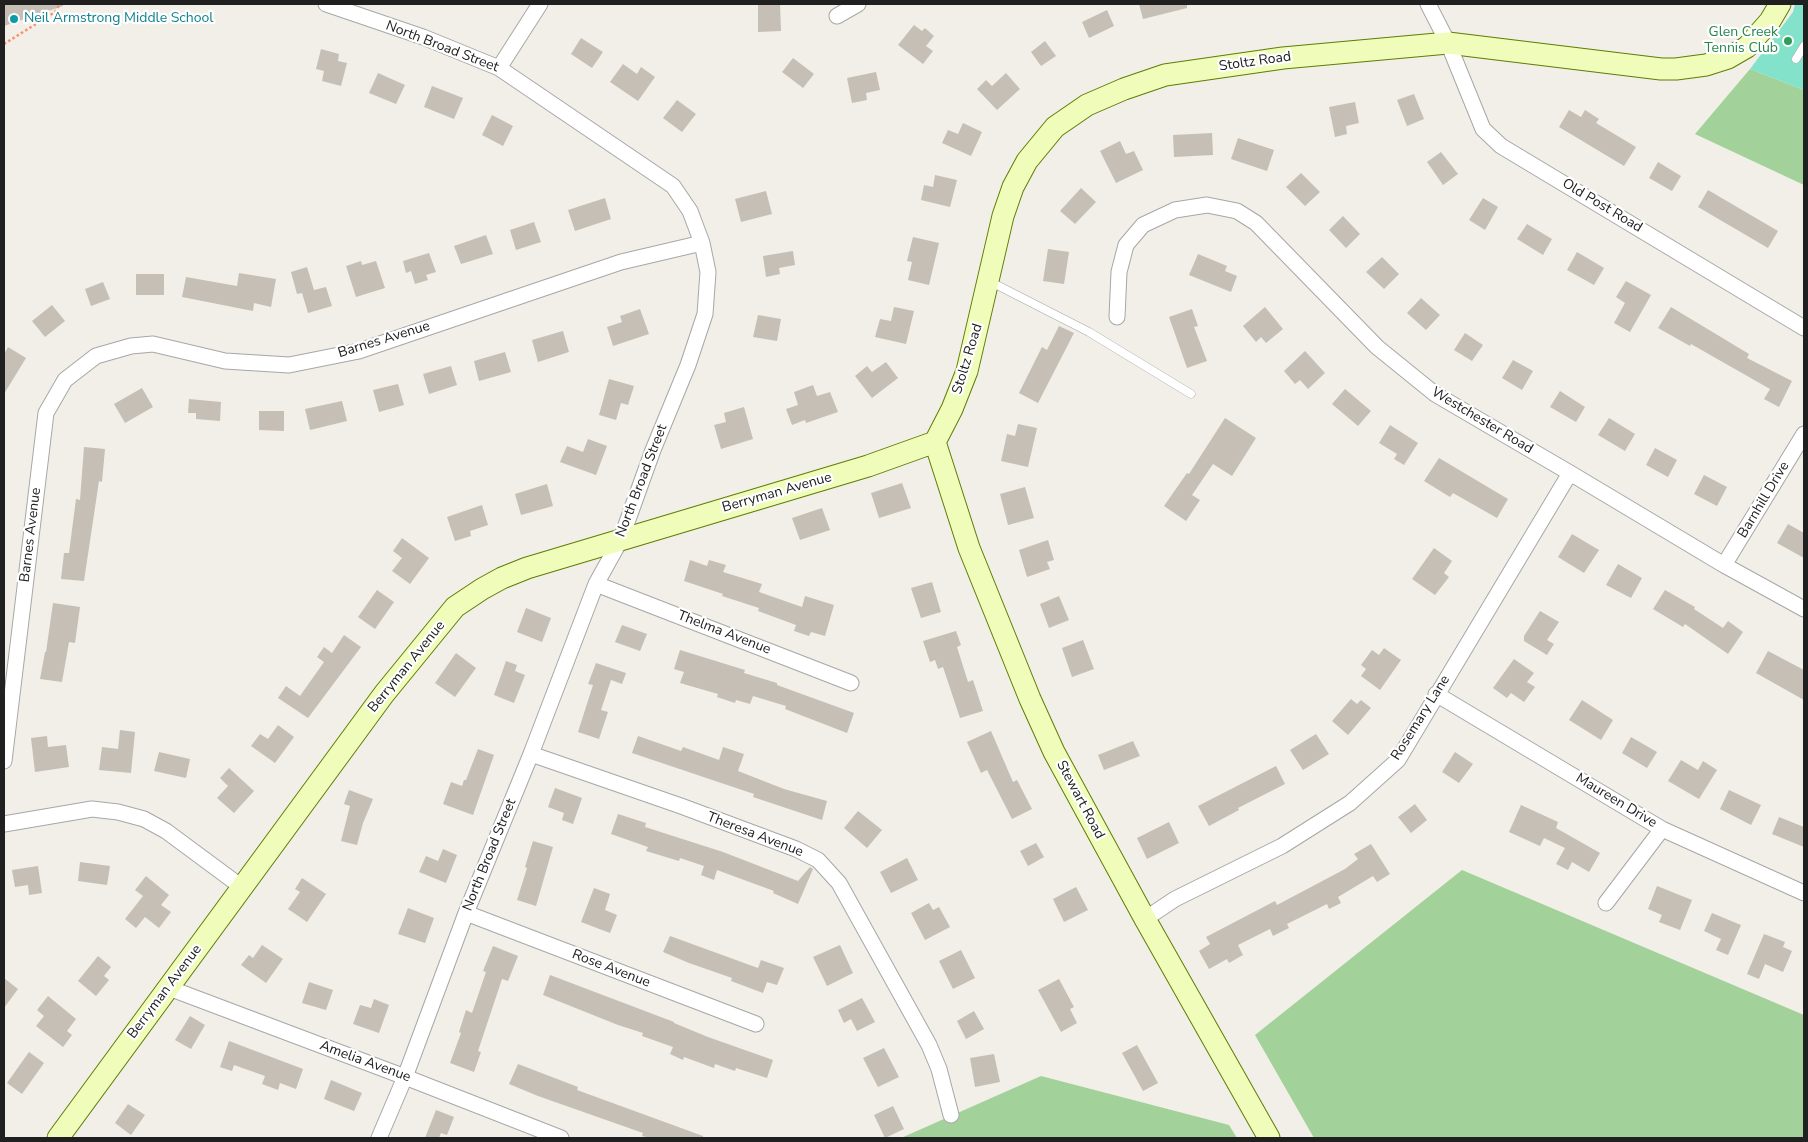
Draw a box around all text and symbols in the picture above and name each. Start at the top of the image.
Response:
place label: Neil Armstrong Middle School [24,11,213,27]
marker: Neil Armstrong Middle School [8,13,20,25]
street label: North Broad Street [383,18,501,76]
place label: Glen Creek Tennis Club [1704,25,1778,58]
marker: Glen Creek Tennis Club [1782,35,1794,47]
street label: Stoltz Road [1218,49,1292,75]
street label: Old Post Road [1559,175,1645,237]
street label: Barnes Avenue [336,318,432,362]
street label: Stoltz Road [949,322,987,396]
street label: Westchester Road [1428,384,1536,458]
street label: North Broad Street [613,422,671,540]
street label: Barnhill Drive [1735,459,1793,541]
street label: Berryman Avenue [720,469,834,517]
street label: Barnes Avenue [17,487,45,583]
street label: Thelma Avenue [675,607,773,659]
street label: Berryman Avenue [365,618,449,716]
street label: Rosemary Lane [1388,672,1454,764]
street label: Stewart Road [1052,758,1108,842]
street label: Maureen Drive [1572,770,1660,832]
street label: North Broad Street [460,796,520,914]
street label: Theresa Avenue [705,809,805,861]
street label: Berryman Avenue [124,942,206,1042]
street label: Rose Avenue [570,946,652,992]
street label: Amelia Avenue [317,1038,413,1086]

